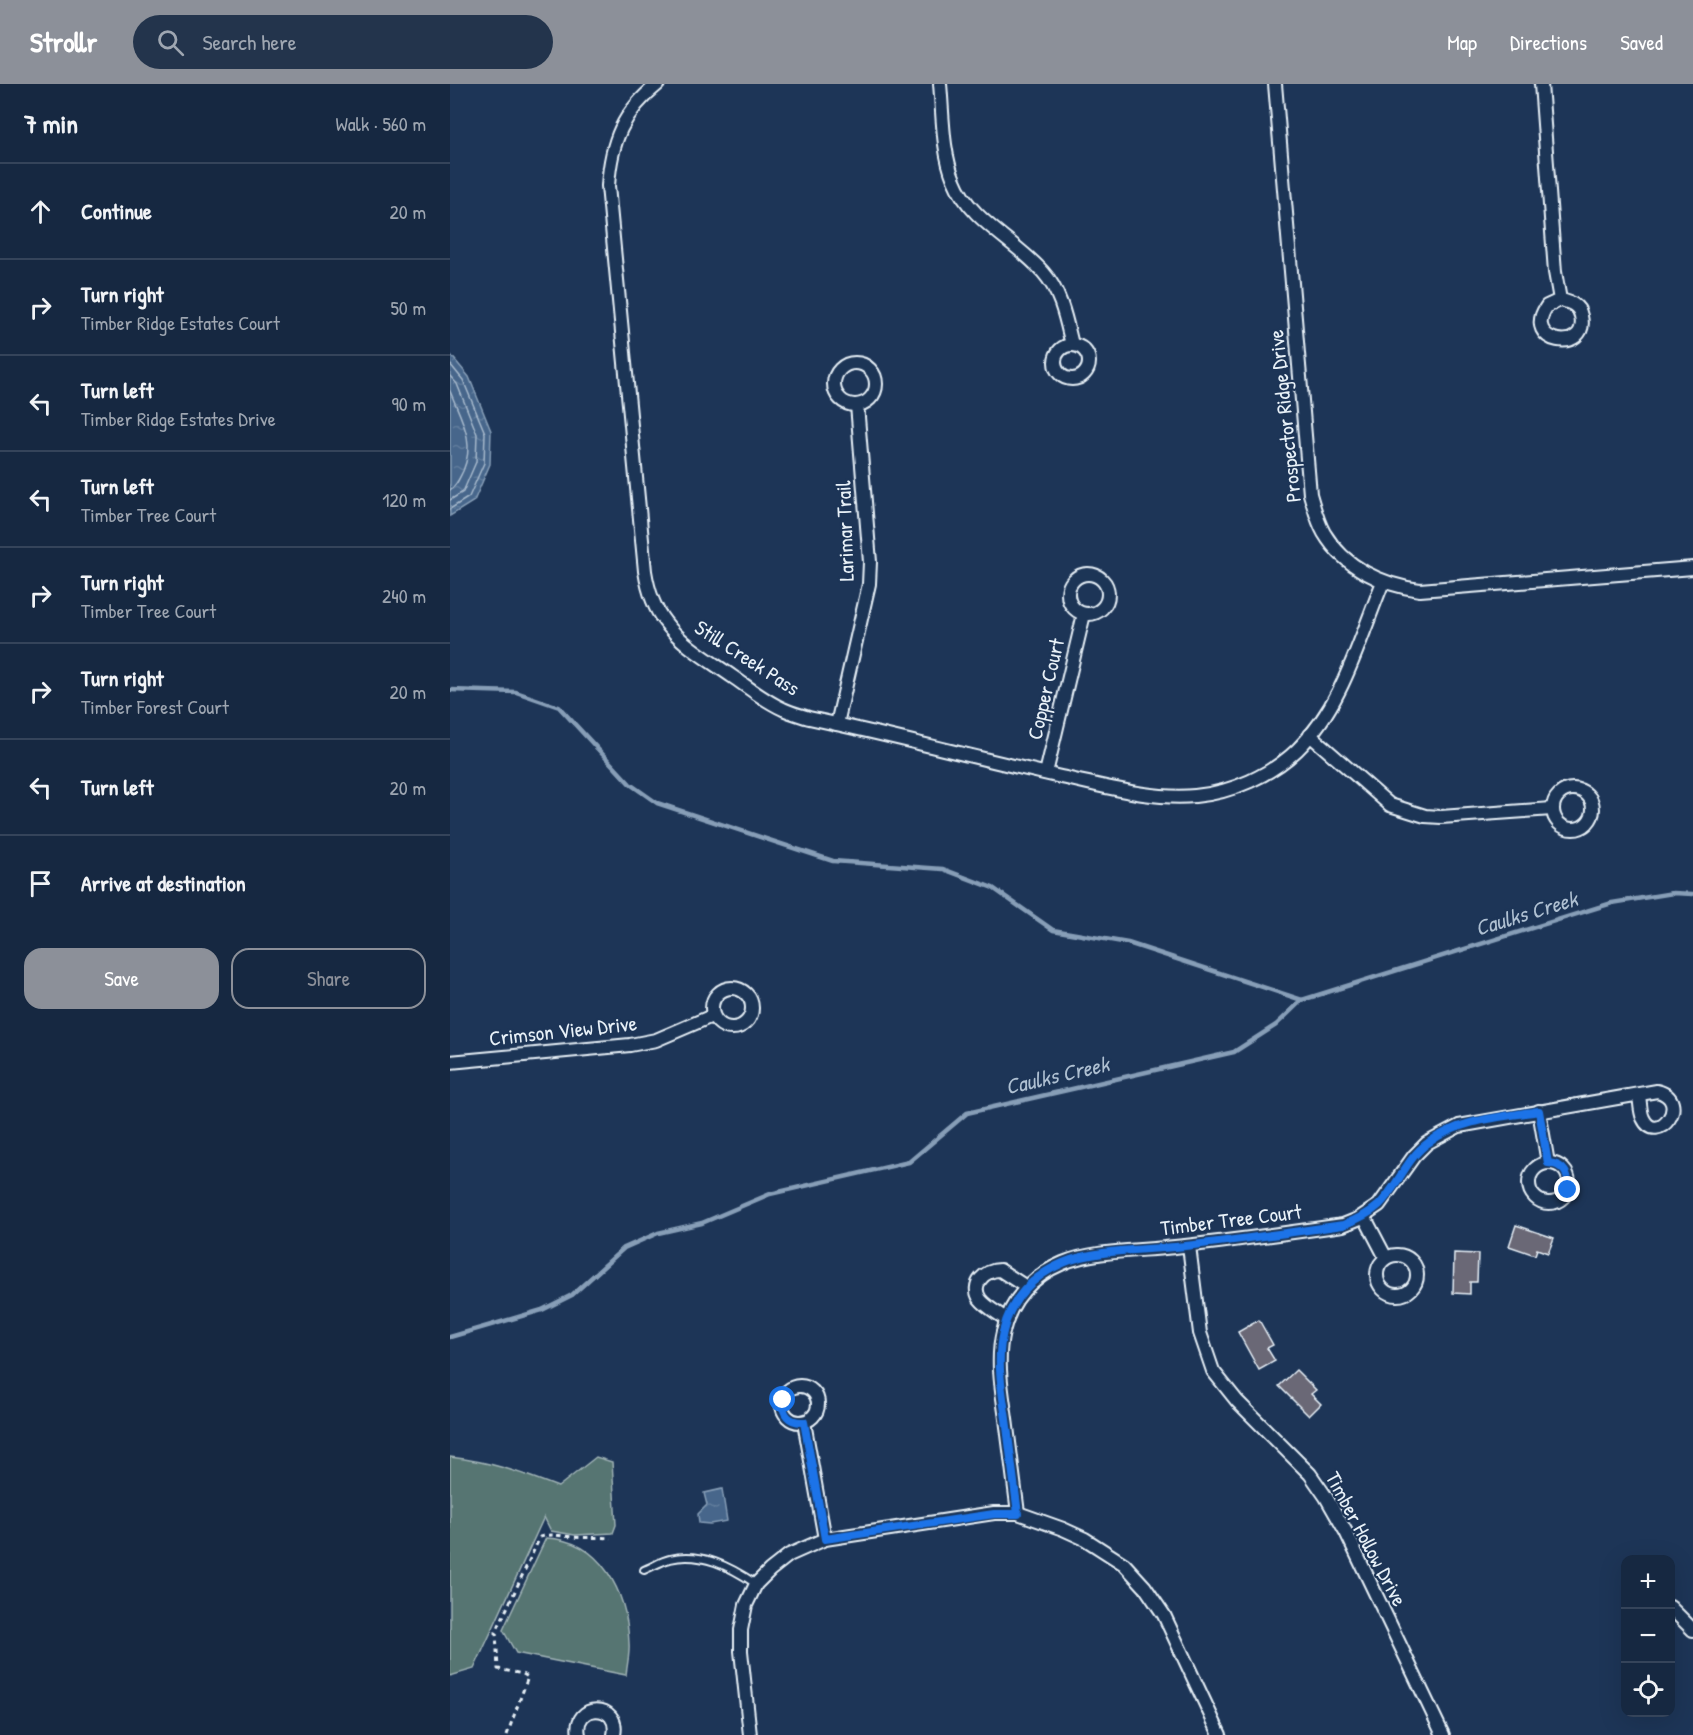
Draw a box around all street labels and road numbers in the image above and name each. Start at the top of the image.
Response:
street label: Prospector Ridge Drive [1261,328,1308,504]
street label: Larimar Trail [828,480,861,582]
street label: Still Creek Pass [689,613,805,702]
street label: Copper Court [1020,635,1071,742]
street label: Crimson View Drive [488,1008,638,1053]
street label: Timber Tree Court [1159,1196,1304,1243]
street label: Timber Hollow Drive [1319,1466,1414,1611]

